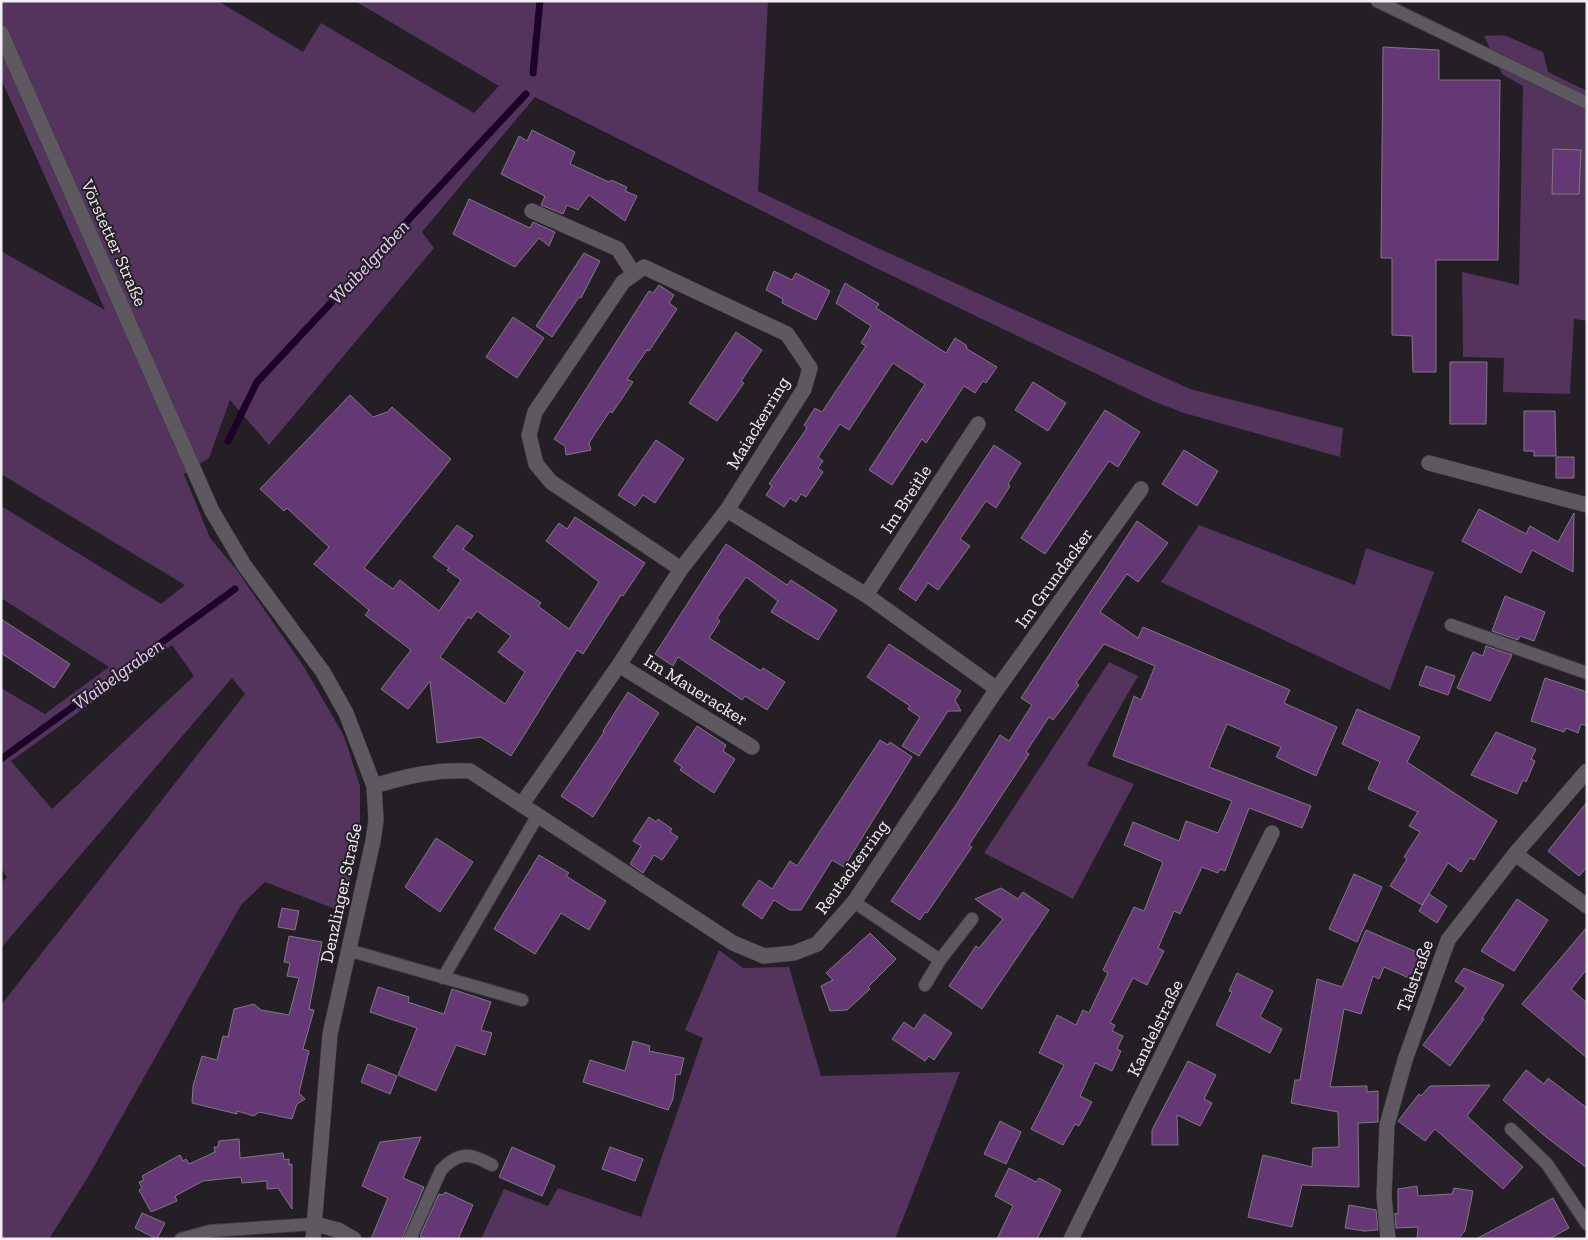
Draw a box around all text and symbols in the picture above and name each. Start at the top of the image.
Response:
street label: Vörstetter Straße [76,175,152,310]
water label: Waibelgraben [324,215,414,309]
street label: Maiackerring [722,373,794,473]
street label: Im Breitle [876,461,936,537]
street label: Im Grundacker [1010,524,1098,632]
water label: Waibelgraben [68,633,168,715]
street label: Im Maueracker [640,649,752,731]
street label: Reutackerring [810,816,894,918]
street label: Denzlinger Straße [315,821,367,965]
street label: Talstraße [1392,937,1438,1015]
street label: Kandelstraße [1122,976,1188,1080]

